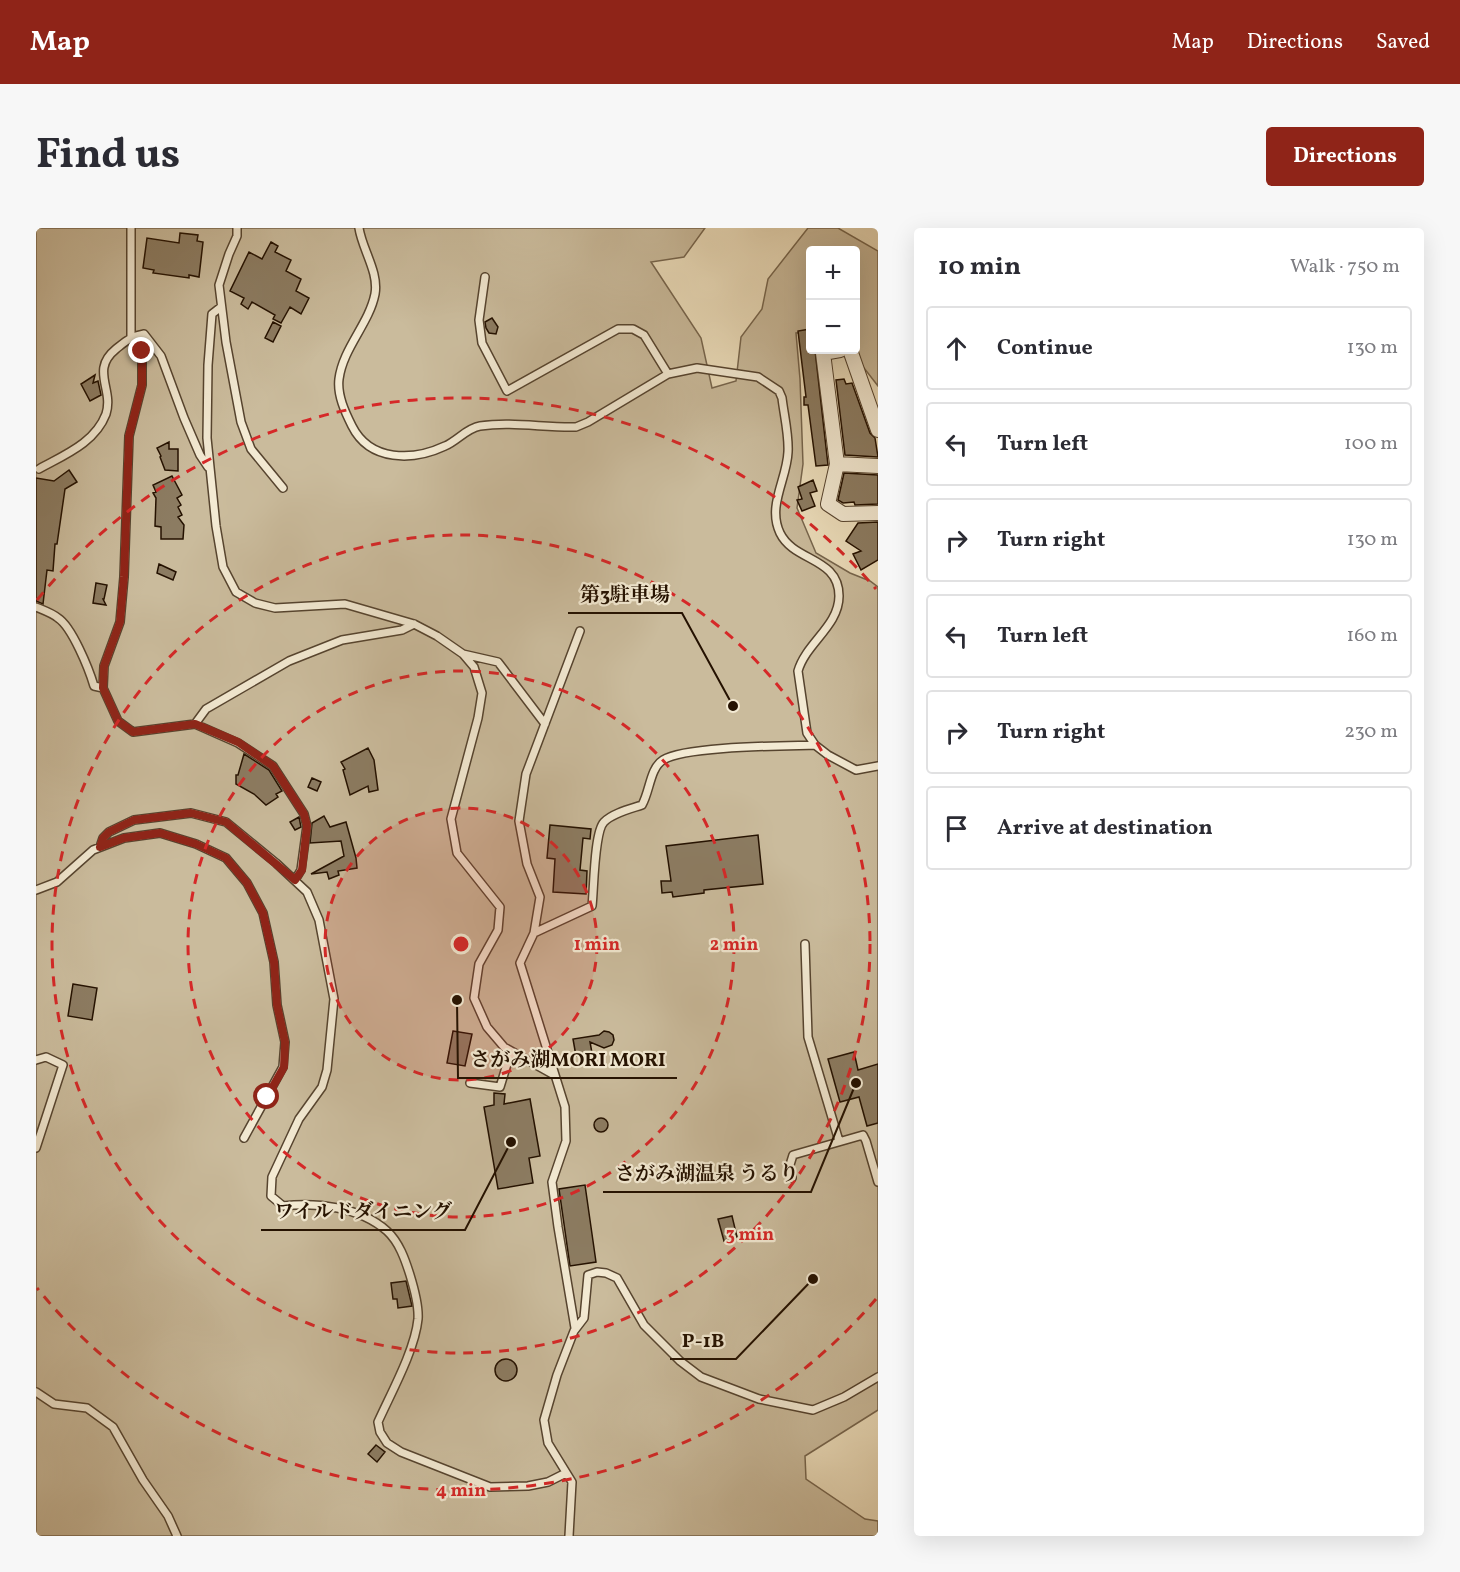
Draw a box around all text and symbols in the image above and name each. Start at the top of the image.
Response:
text: Map [30,23,90,62]
text: Map [1172,28,1214,57]
text: Directions [1247,28,1343,57]
text: Saved [1376,28,1430,57]
text: Find us [36,127,180,186]
button: Directions [1266,127,1424,186]
map controls [806,246,860,354]
button: + [806,246,860,300]
text: 10 min [938,249,1021,285]
text: Walk · 750 m [1290,253,1400,281]
button: − [806,300,860,354]
icon: ahead [940,332,973,365]
text: Continue [997,333,1093,364]
text: 130 m [1347,334,1398,362]
route end [128,337,154,363]
icon: left [940,428,973,461]
text: Turn left [997,429,1088,460]
text: 100 m [1344,430,1398,458]
icon: right [940,524,973,557]
text: Turn right [997,525,1105,556]
text: 130 m [1347,526,1398,554]
callout: 第3駐車場 [568,575,682,613]
text: 第3駐車場 [580,582,670,610]
icon: left [940,620,973,653]
text: Turn left [997,621,1088,652]
text: 160 m [1346,622,1398,650]
icon: right [940,716,973,749]
text: Turn right [997,717,1105,748]
text: 230 m [1344,718,1398,746]
icon: arrive [940,812,973,845]
text: Arrive at destination [997,813,1213,844]
text: 1 min [574,933,620,958]
text: 2 min [710,933,758,958]
centre of rings [451,934,471,954]
callout: さがみ湖MORI MORI [458,1040,677,1078]
text: さがみ湖MORI MORI [470,1047,666,1075]
route start [253,1083,279,1109]
callout: さがみ湖温泉 うるり [603,1154,811,1192]
text: さがみ湖温泉 うるり [615,1161,799,1189]
callout: ワイルドダイニング [261,1192,465,1230]
text: ワイルドダイニング [274,1199,452,1227]
text: 3 min [726,1223,774,1248]
callout: P-1B [670,1321,736,1359]
text: P-1B [682,1328,724,1356]
text: 4 min [436,1479,486,1504]

